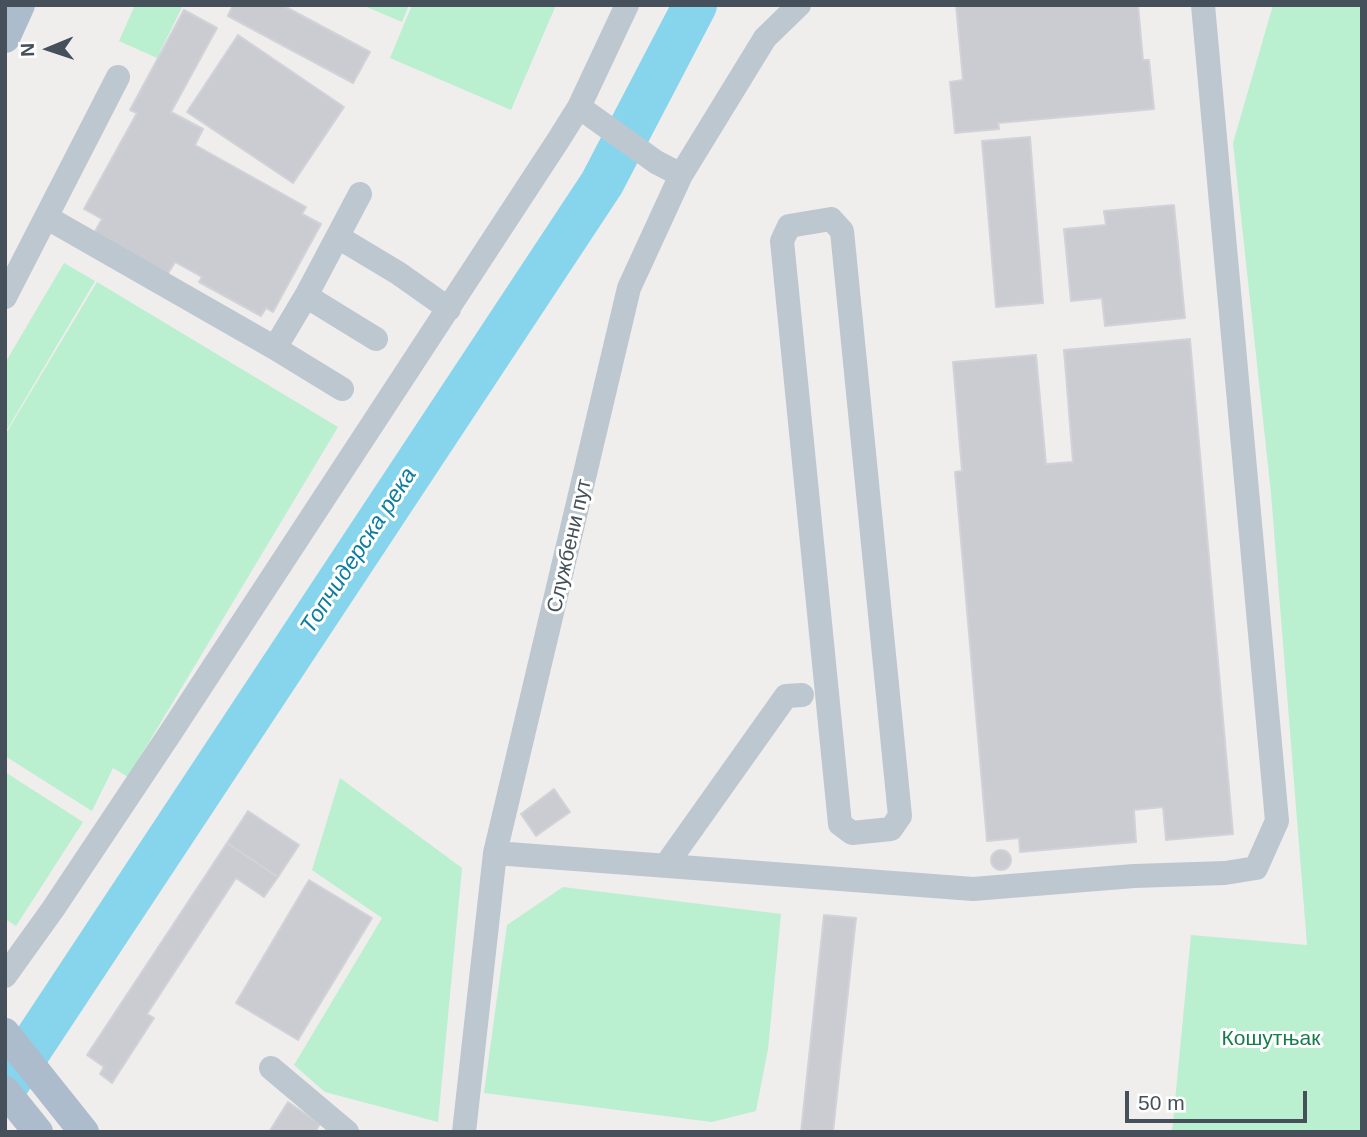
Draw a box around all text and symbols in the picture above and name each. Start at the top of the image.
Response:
north arrow [14,14,84,84]
text: N [17,43,38,57]
water label: Топчидерска река [295,463,423,639]
street label: Службени пут [542,477,598,615]
park label: Кошутњак [1222,1026,1320,1052]
scale bar [1129,1078,1311,1122]
text: 50 m [1138,1091,1185,1114]

